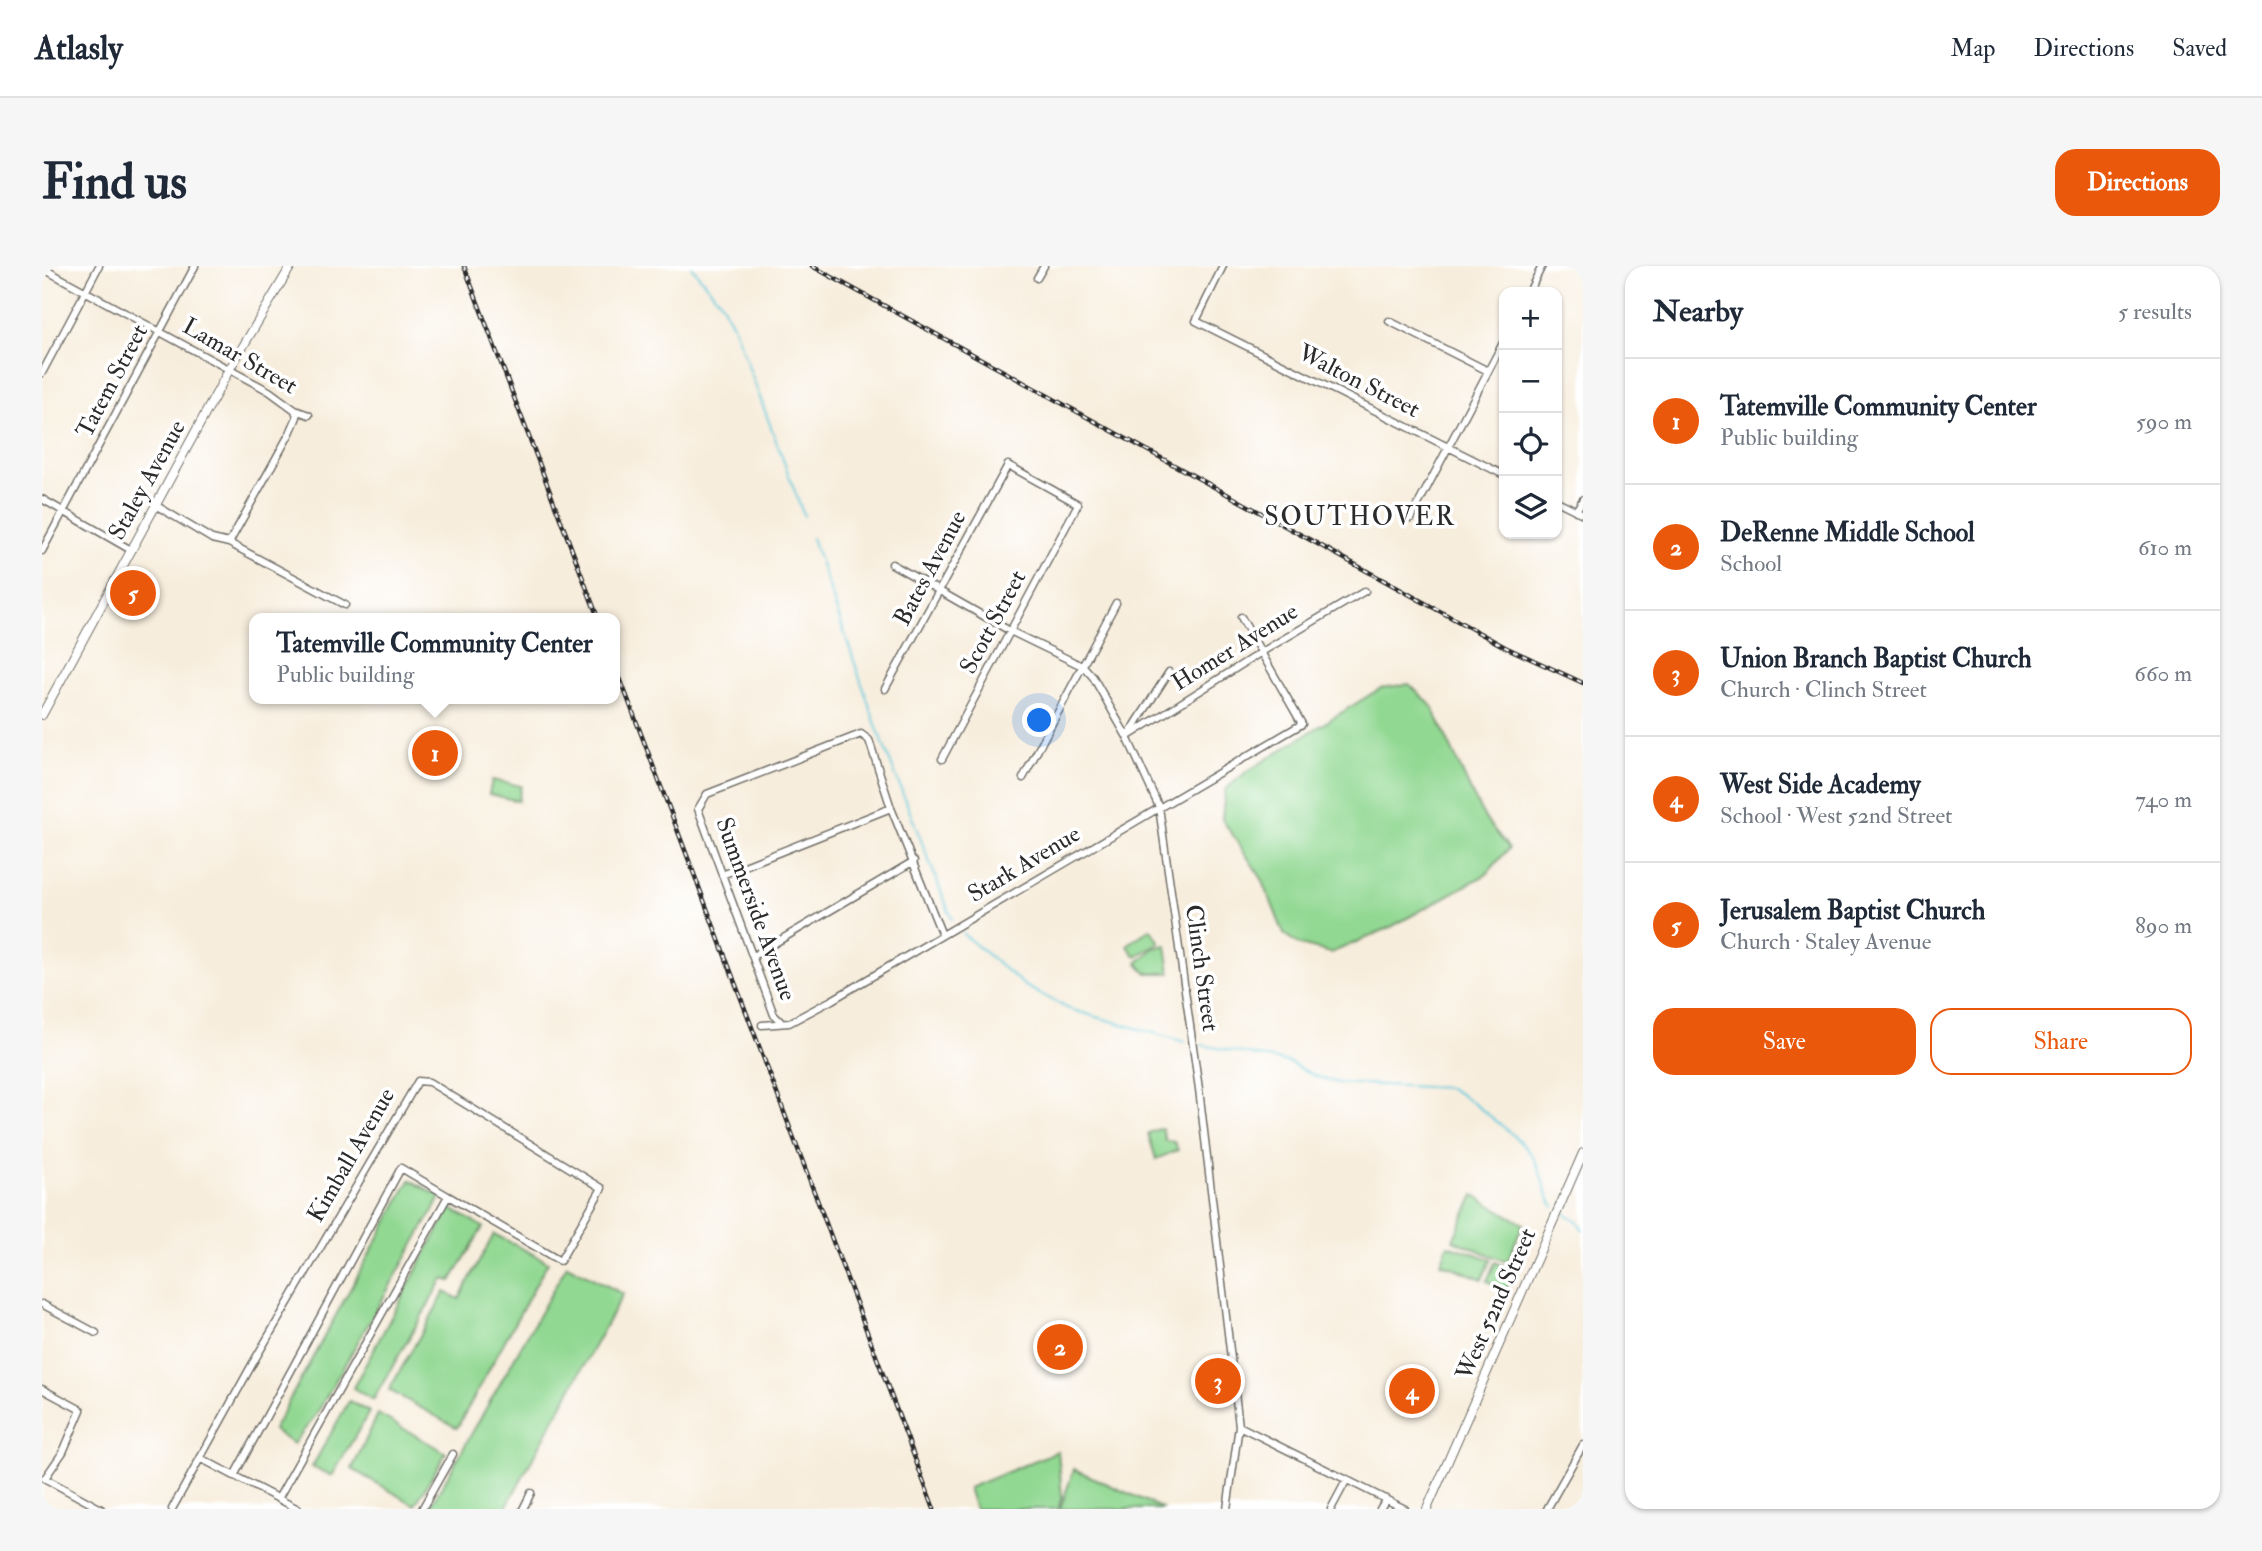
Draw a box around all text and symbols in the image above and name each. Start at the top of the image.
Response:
text: Atlasly [35,28,123,69]
text: Map [1950,33,1995,64]
text: Directions [2033,33,2134,64]
text: Saved [2172,33,2227,64]
button: Directions [2055,149,2220,216]
text: Find us [42,152,187,213]
map controls [1499,287,1562,539]
button: + [1499,287,1562,350]
text: Nearby [1653,293,1743,330]
text: 5 results [2118,297,2192,326]
street label: Lamar Street [177,311,303,401]
street label: Tatem Street [69,319,155,443]
street label: Walton Street [1292,337,1425,425]
button: − [1499,350,1562,413]
text: Tatemville Community Center [1720,391,2037,423]
text: 1 [1672,407,1680,436]
text: 590 m [2136,407,2192,436]
button: locate [1499,413,1562,476]
street label: Staley Avenue [101,415,193,545]
text: Public building [1720,423,1858,452]
button: layers [1499,476,1562,539]
district label: SOUTHOVER [1264,501,1456,533]
street label: Bates Avenue [887,505,973,631]
text: DeRenne Middle School [1720,517,1975,549]
text: 2 [1670,533,1682,562]
text: 610 m [2138,533,2192,562]
text: School [1720,549,1782,578]
street label: Scott Street [953,565,1033,679]
pin: 5 [110,567,156,619]
street label: Homer Avenue [1166,596,1304,698]
popup [249,613,620,704]
text: Tatemville Community Center [276,628,593,660]
text: Union Branch Baptist Church [1720,643,2032,675]
text: 3 [1672,659,1680,688]
text: 660 m [2134,659,2192,688]
text: Public building [276,660,414,689]
text: Church · Clinch Street [1720,675,1927,704]
your location [1022,703,1056,737]
pin: 1 [412,727,458,779]
text: West Side Academy [1720,769,1921,801]
text: 4 [1670,785,1682,814]
text: 740 m [2135,785,2192,814]
text: School · West 52nd Street [1720,801,1952,830]
street label: Summerside Avenue [708,813,804,1005]
street label: Stark Avenue [962,818,1086,910]
text: Jerusalem Baptist Church [1720,895,1985,927]
street label: Clinch Street [1178,903,1226,1034]
text: 5 [1671,911,1681,940]
text: 890 m [2135,911,2192,940]
text: Church · Staley Avenue [1720,927,1931,956]
button: Save [1653,1008,1916,1075]
button: Share [1930,1008,2192,1075]
street label: Kimball Avenue [300,1082,402,1228]
street label: West 52nd Street [1448,1223,1543,1386]
pin: 2 [1037,1321,1083,1373]
pin: 3 [1195,1355,1241,1407]
pin: 4 [1389,1365,1435,1417]

